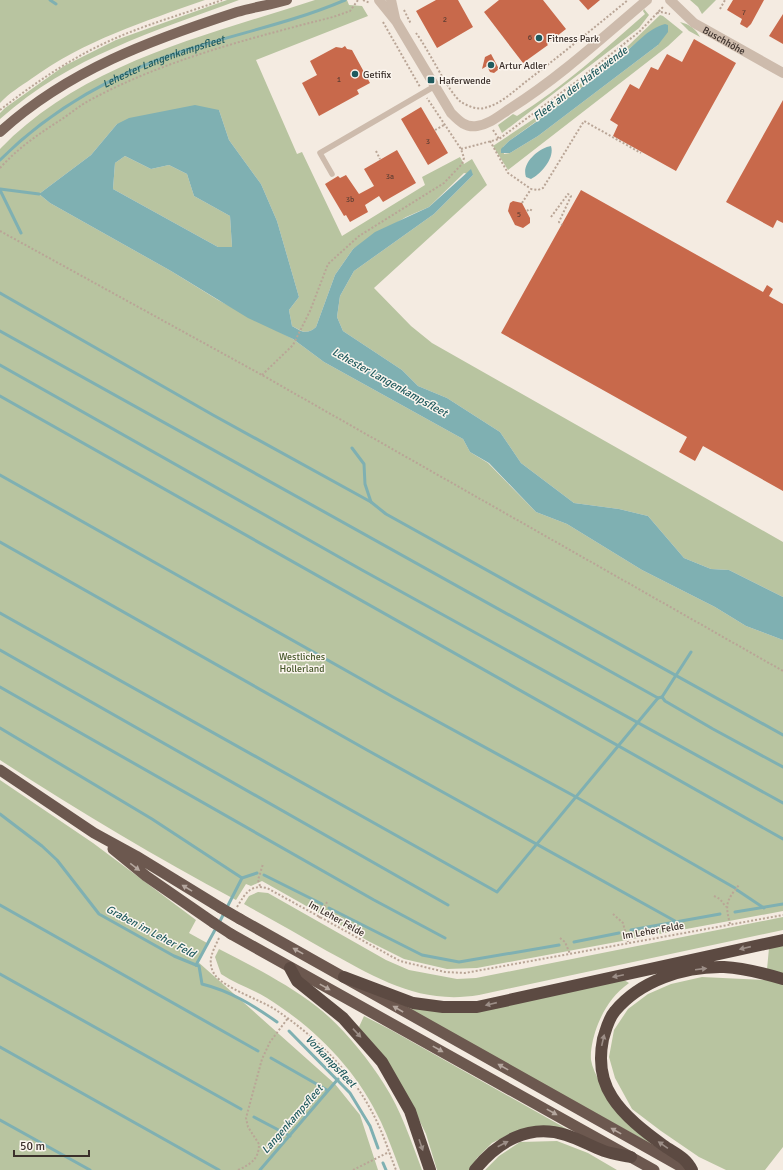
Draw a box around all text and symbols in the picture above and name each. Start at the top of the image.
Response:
house number: 7 [742,7,746,17]
house number: 2 [443,14,447,24]
street label: Buschhöhe [700,24,747,58]
house number: 6 [528,32,532,42]
water label: Lehester Langenkampsfleet [100,33,227,91]
marker: Fitness Park [534,33,544,43]
place label: Fitness Park [547,33,599,45]
water label: Fleet an der Haferwende [530,43,631,123]
marker: Artur Adler [486,60,496,70]
place label: Artur Adler [499,60,547,72]
marker: Getifix [350,69,360,79]
place label: Getifix [363,69,391,81]
house number: 1 [337,74,341,84]
marker: Haferwende [426,75,436,85]
place label: Haferwende [439,75,491,87]
house number: 3 [426,136,430,146]
house number: 3a [386,171,394,181]
house number: 3b [346,194,354,204]
house number: 5 [517,209,521,219]
water label: Lehester Langenkampsfleet [330,345,451,420]
park label: Westliches Hollerland [279,651,326,675]
one-way arrow [130,863,140,871]
one-way arrow [181,885,193,892]
street label: Im Leher Felde [306,898,367,939]
water label: Graben im Leher Feld [104,902,199,961]
street label: Im Leher Felde [621,920,685,942]
one-way arrow [739,946,751,952]
one-way arrow [292,948,303,954]
one-way arrow [695,966,707,972]
one-way arrow [612,973,624,979]
one-way arrow [319,983,330,990]
one-way arrow [485,1001,497,1007]
one-way arrow [392,1005,404,1012]
one-way arrow [353,1028,362,1038]
water label: Vorkampsfleet [302,1033,360,1091]
one-way arrow [601,1034,607,1046]
one-way arrow [433,1046,444,1053]
one-way arrow [497,1064,509,1071]
water label: Langenkampsfleet [259,1082,326,1156]
one-way arrow [546,1109,558,1115]
one-way arrow [611,1128,622,1134]
scale bar [14,1132,89,1158]
text: 50 m [20,1139,45,1154]
one-way arrow [419,1139,425,1151]
one-way arrow [497,1140,508,1147]
one-way arrow [658,1141,669,1149]

